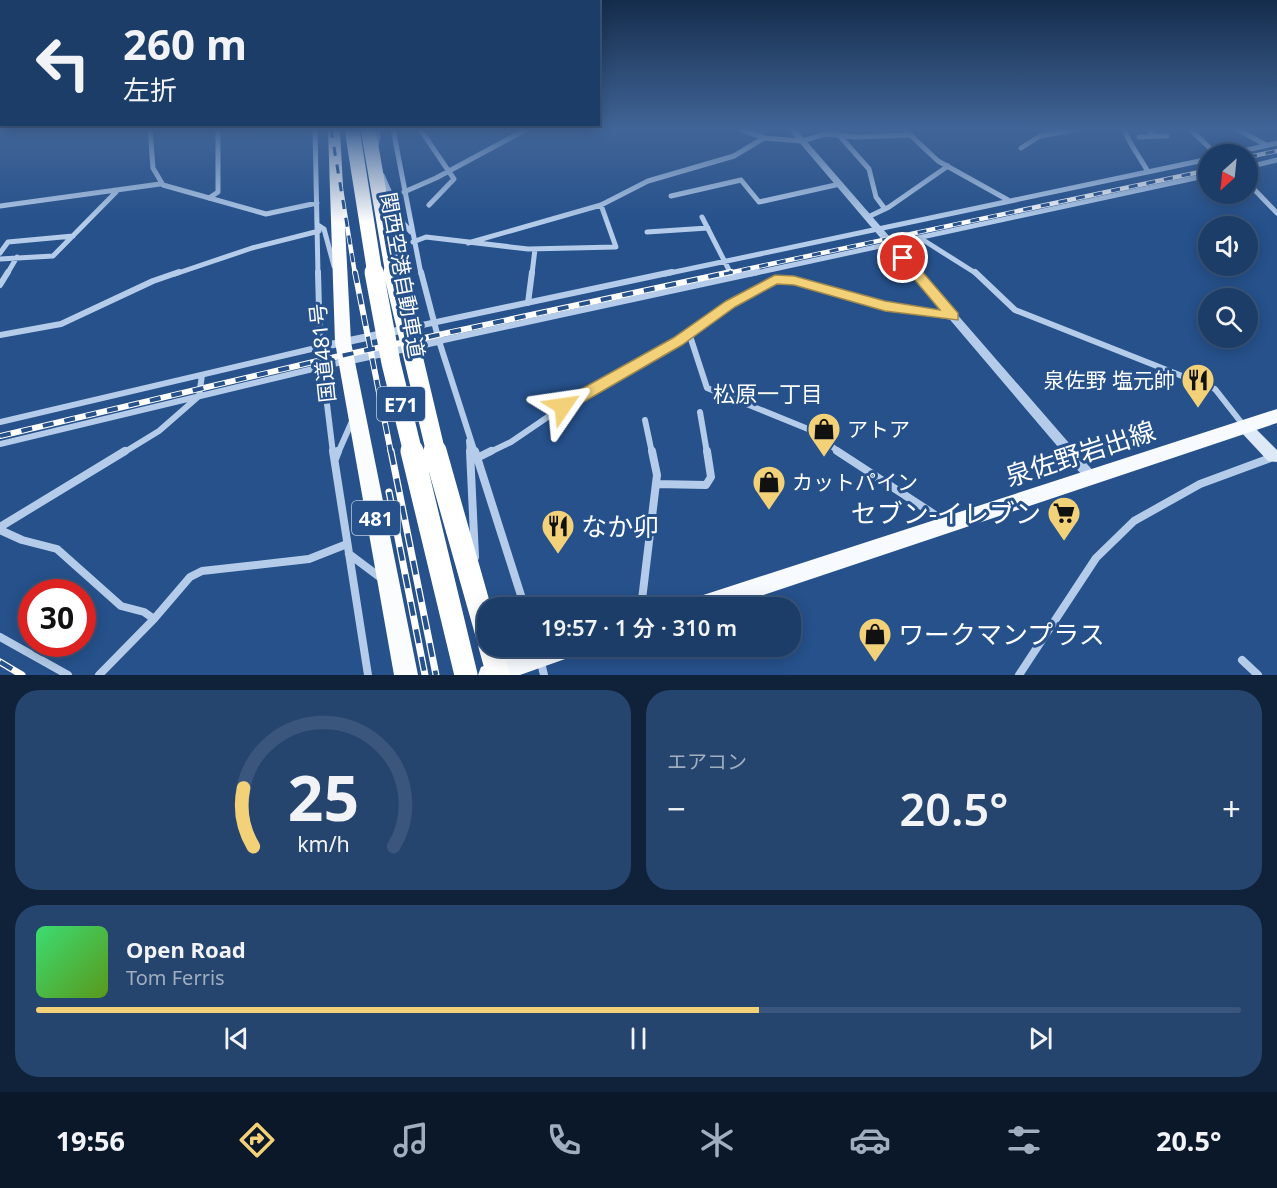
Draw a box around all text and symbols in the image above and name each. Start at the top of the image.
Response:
text: 260 m [123,15,247,72]
icon: left [24,24,102,102]
text: 左折 [123,71,177,108]
north arrow [1198,144,1258,204]
map controls [1198,144,1258,348]
street label: 関西空港自動車道 [375,190,431,360]
button: sound [1198,216,1258,276]
pin [877,232,928,283]
icon: arrive [886,241,919,274]
button: search [1198,288,1258,348]
street label: 国道481号 [303,302,341,404]
restaurant icon: 泉佐野 塩元帥 [1180,362,1216,409]
place label: 泉佐野 塩元帥 [1044,366,1175,394]
position arrow [531,374,595,438]
district label: 松原一丁目 [713,378,823,408]
road number: E71 [377,387,425,421]
shop icon: アトア [806,411,842,458]
street label: 泉佐野岩出線 [1000,412,1160,494]
place label: アトア [847,415,910,443]
shop icon: カットパイン [751,464,787,511]
place label: カットパイン [792,468,918,496]
place label: セブン-イレブン [851,495,1041,531]
supermarket icon: セブン-イレブン [1046,495,1082,542]
road number: 481 [352,501,400,535]
restaurant icon: なか卯 [540,508,576,555]
place label: なか卯 [581,508,659,544]
speed limit sign: 30 [18,579,96,657]
text: 19:57 · 1 分 · 310 m [541,612,737,642]
shop icon: ワークマンプラス [857,616,893,663]
place label: ワークマンプラス [898,616,1105,652]
text: エアコン [667,748,747,775]
text: 25 [287,754,359,839]
text: 20.5° [900,778,1008,839]
text: − [667,786,686,831]
text: + [1222,786,1241,831]
text: km/h [297,829,349,858]
text: Open Road [126,934,246,964]
text: Tom Ferris [126,964,225,991]
icon: previous [220,1022,253,1055]
icon: pause [622,1022,655,1055]
icon: next [1024,1022,1057,1055]
icon: directions [236,1119,278,1161]
icon: music [390,1119,432,1161]
icon: phone [543,1119,585,1161]
icon: climate [696,1119,738,1161]
icon: car [849,1119,891,1161]
icon: filters [1003,1119,1045,1161]
text: 19:56 [56,1122,125,1159]
text: 20.5° [1156,1122,1221,1159]

